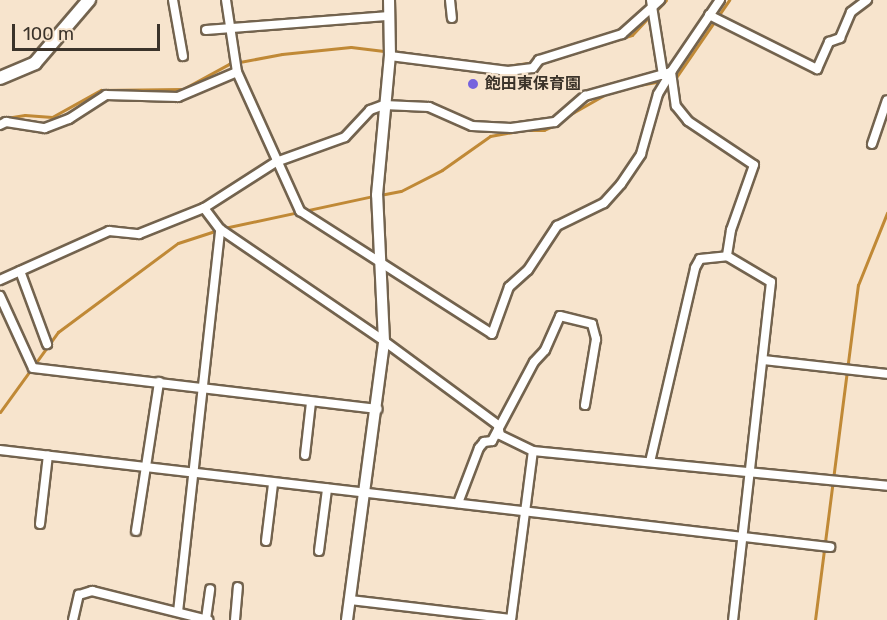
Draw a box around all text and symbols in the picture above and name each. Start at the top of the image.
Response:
scale bar [15,12,164,50]
text: 100 m [23,23,74,45]
place label: 飽田東保育園 [485,74,581,94]
marker: 飽田東保育園 [466,77,480,91]

